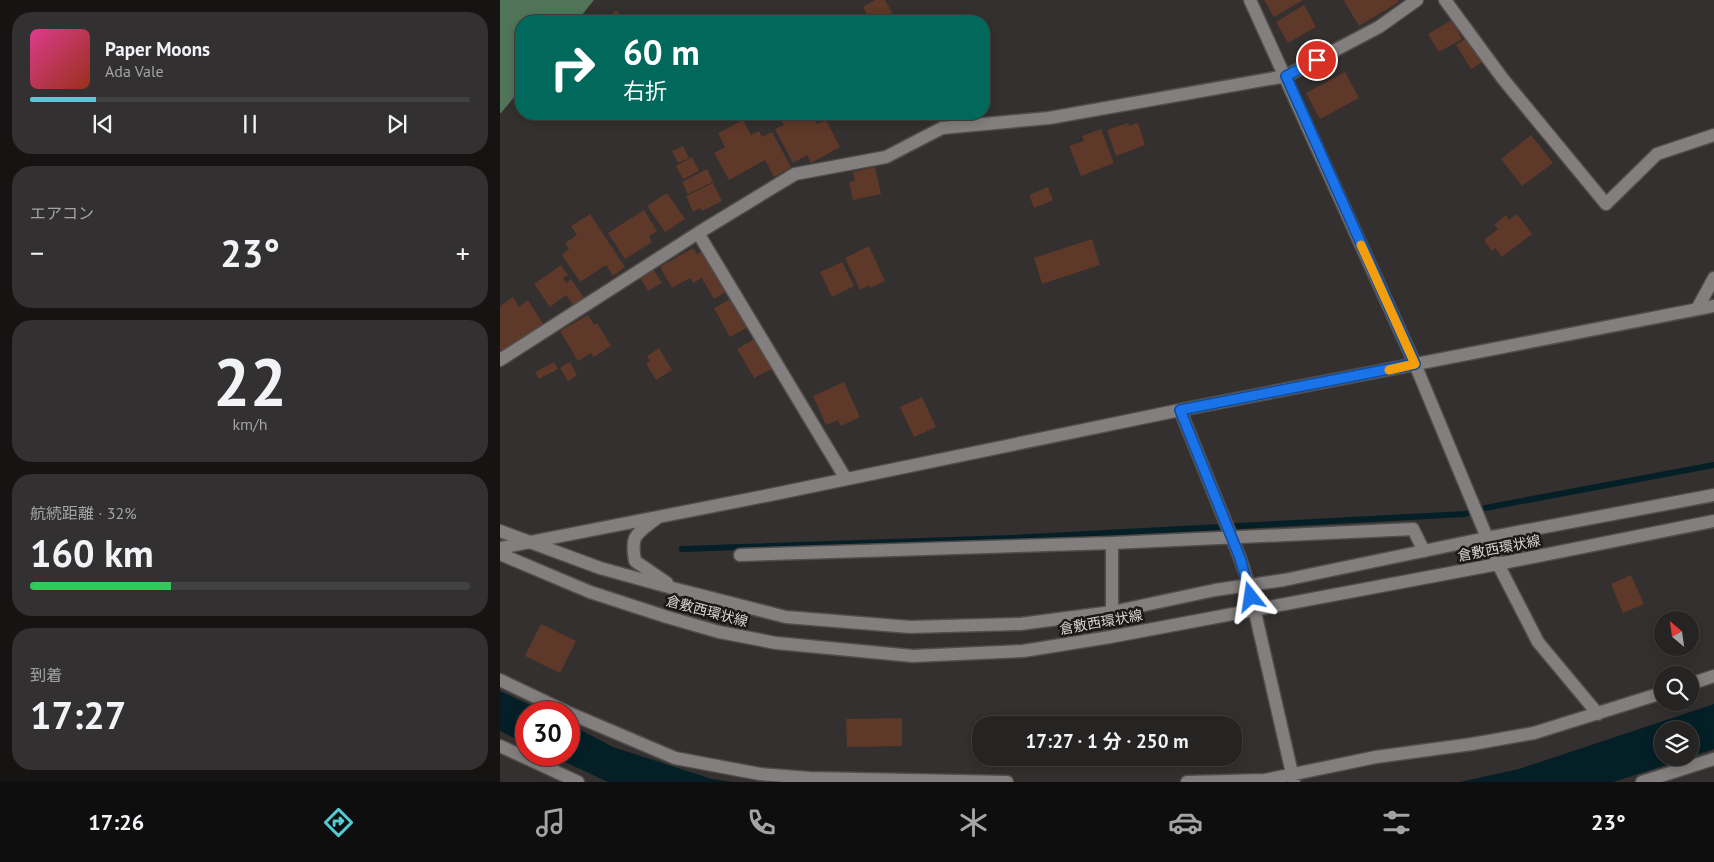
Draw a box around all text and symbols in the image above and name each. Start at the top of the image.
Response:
text: 60 m [623,29,700,75]
icon: right [540,35,605,100]
text: Paper Moons [105,37,210,61]
pin [1296,39,1338,81]
icon: arrive [1303,46,1331,74]
text: Ada Vale [105,61,164,81]
text: 右折 [623,77,667,105]
icon: previous [89,110,117,138]
icon: pause [236,110,264,138]
icon: next [383,110,411,138]
text: エアコン [30,203,94,223]
text: 23° [220,228,280,277]
text: − [30,234,44,271]
text: + [456,234,470,271]
text: 22 [213,339,287,423]
text: km/h [232,414,268,434]
text: 航続距離 · 32% [30,503,137,523]
text: 160 km [30,528,154,577]
street label: 倉敷西環状線 [1456,531,1542,565]
position arrow [1224,570,1276,622]
street label: 倉敷西環状線 [664,591,750,631]
street label: 倉敷西環状線 [1058,606,1144,638]
north arrow [1654,611,1699,656]
map controls [1654,611,1699,766]
text: 到着 [30,665,62,685]
button: search [1654,666,1699,711]
text: 17:27 [30,690,126,739]
speed limit sign: 30 [515,701,580,766]
button: layers [1654,721,1699,766]
text: 17:27 · 1 分 · 250 m [1025,729,1189,753]
icon: directions [321,805,356,840]
icon: music [533,805,568,840]
icon: phone [744,805,779,840]
icon: climate [956,805,991,840]
icon: car [1168,805,1203,840]
icon: filters [1379,805,1414,840]
text: 17:26 [88,808,144,836]
text: 23° [1591,808,1626,836]

